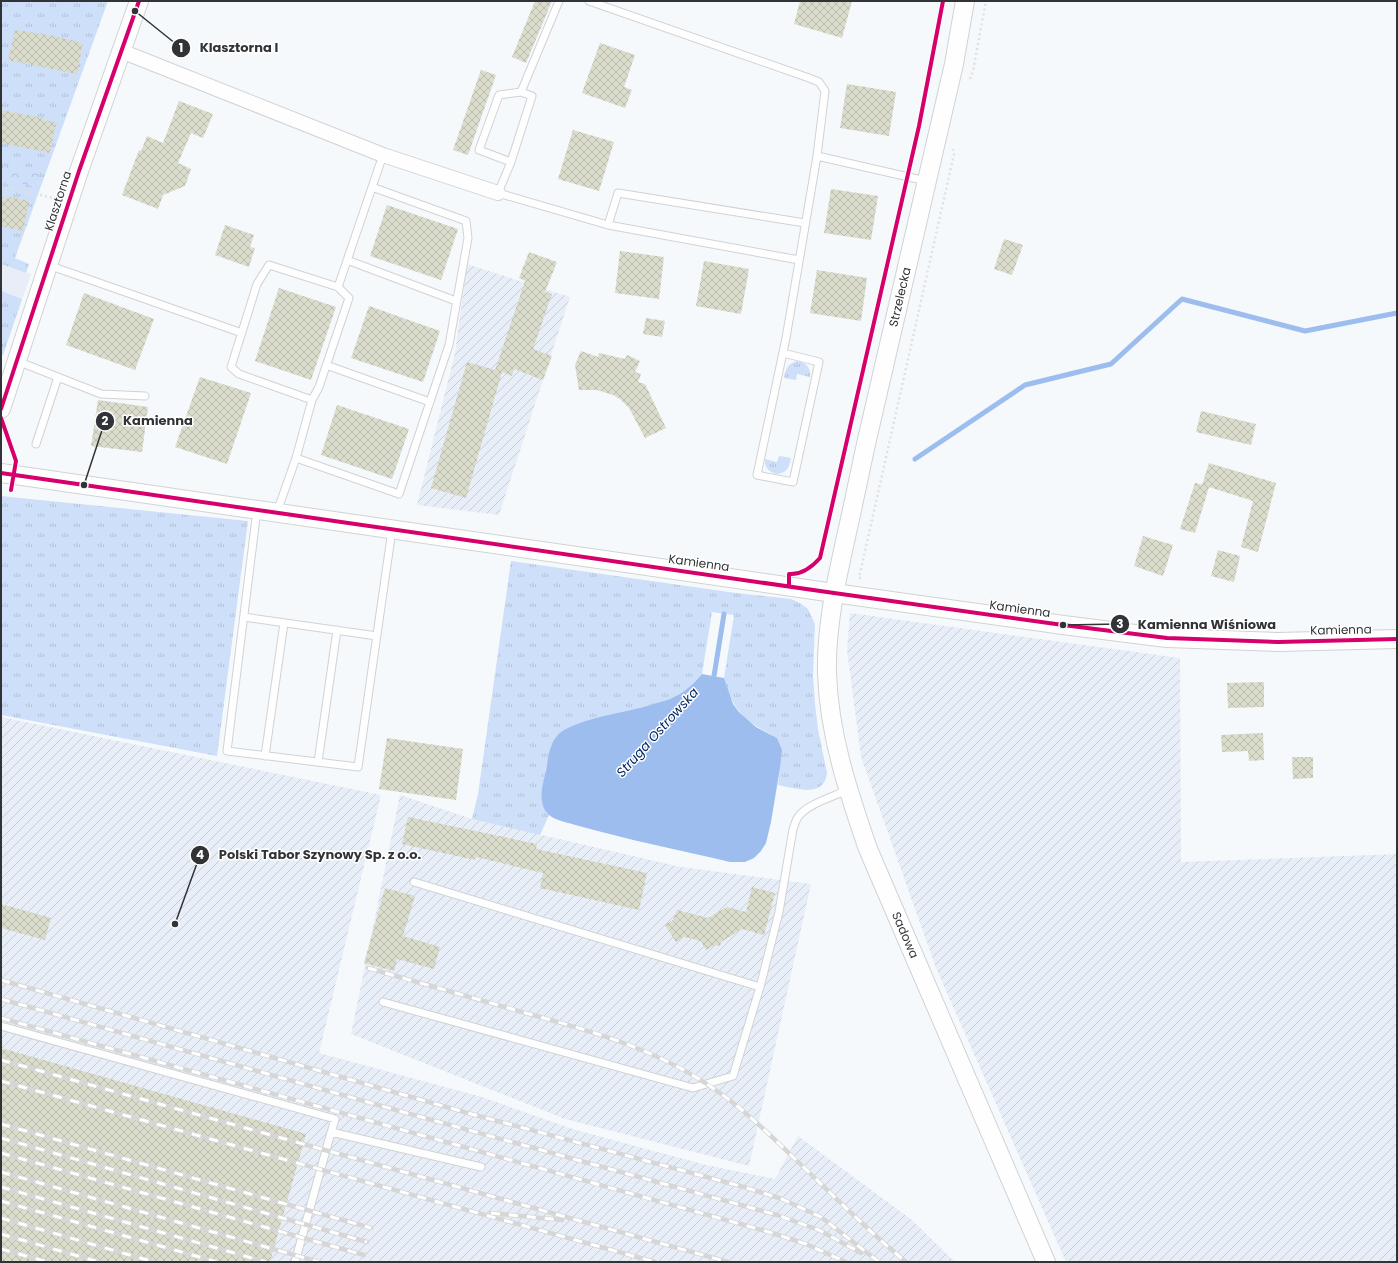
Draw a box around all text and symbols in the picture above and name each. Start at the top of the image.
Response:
callout: Klasztorna I [171,35,286,60]
text: Klasztorna I [200,38,279,57]
text: 1 [179,39,183,56]
street label: Klasztorna [40,169,75,233]
street label: Strzelecka [884,265,915,328]
callout: Kamienna [95,408,200,433]
text: Kamienna [123,411,193,430]
text: 2 [102,412,109,429]
street label: Kamienna [667,550,731,575]
street label: Kamienna [988,596,1052,621]
callout: Kamienna Wiśniowa [1110,612,1284,637]
text: 3 [1116,615,1124,632]
text: Kamienna Wiśniowa [1138,615,1276,634]
street label: Kamienna [1310,620,1372,639]
water label: Struga Ostrowska [612,683,703,781]
callout: Polski Tabor Szynowy Sp. z o.o. [190,842,429,867]
text: Polski Tabor Szynowy Sp. z o.o. [219,845,421,864]
text: 4 [196,846,204,863]
street label: Sadowa [888,909,923,961]

